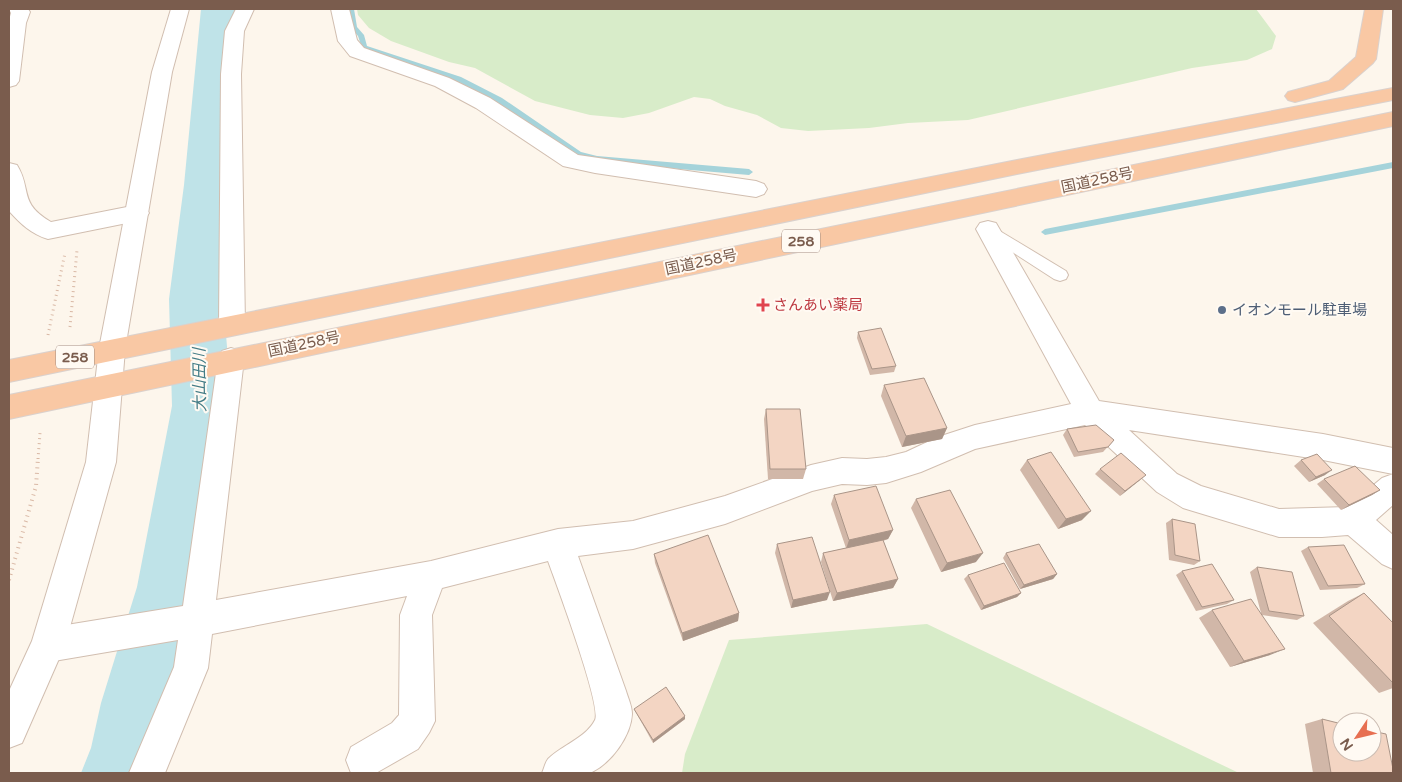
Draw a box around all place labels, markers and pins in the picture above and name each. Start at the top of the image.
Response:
place label: さんあい薬局 [773,296,863,314]
marker: さんあい薬局 [757,299,769,311]
place label: イオンモール駐車場 [1232,301,1367,319]
marker: イオンモール駐車場 [1216,304,1228,316]

